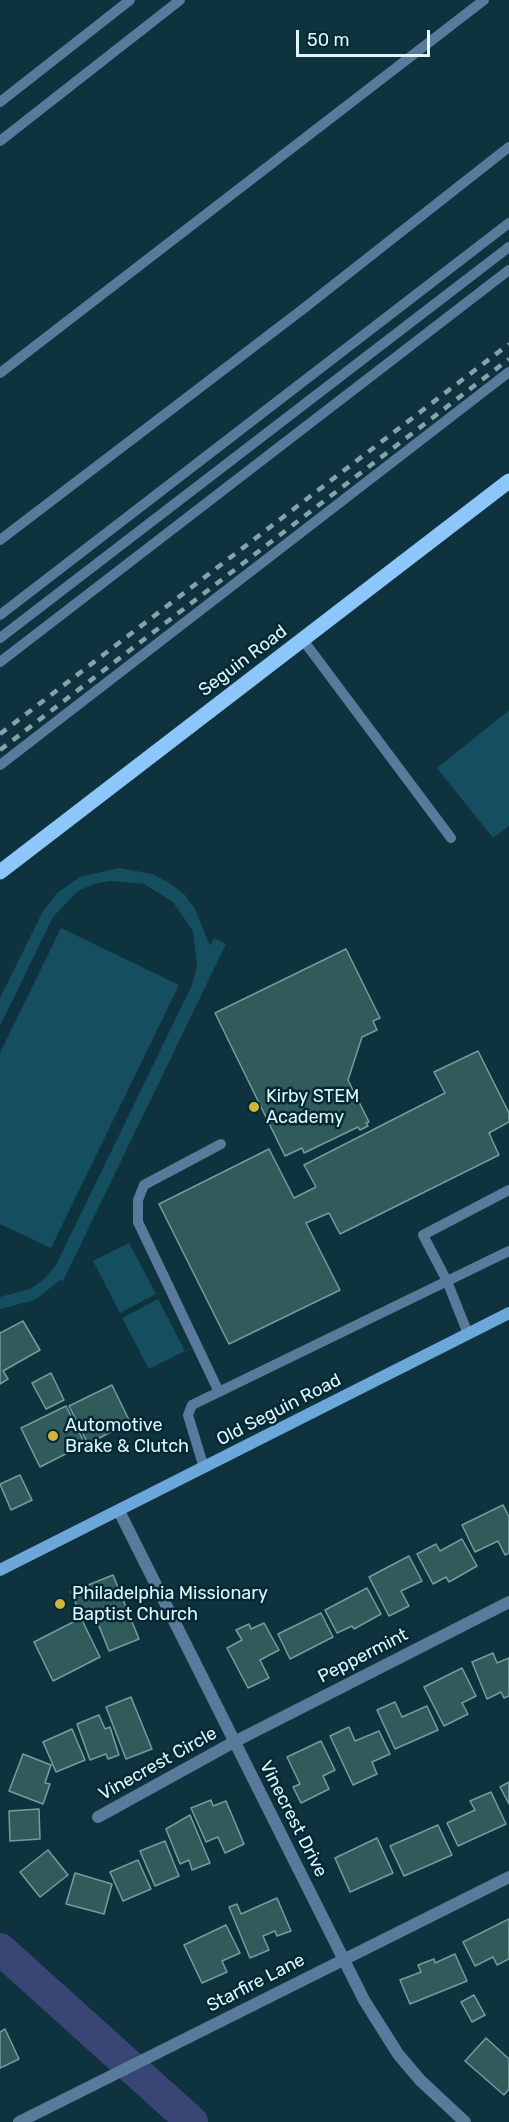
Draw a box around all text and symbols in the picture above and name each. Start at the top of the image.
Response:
scale bar [299,18,432,56]
text: 50 m [307,29,350,51]
street label: Seguin Road [194,621,292,701]
place label: Kirby STEM Academy [266,1086,359,1128]
marker: Kirby STEM Academy [247,1100,261,1114]
street label: Old Seguin Road [213,1369,345,1451]
place label: Automotive Brake & Clutch [65,1415,189,1458]
marker: Automotive Brake & Clutch [46,1429,60,1443]
place label: Philadelphia Missionary Baptist Church [72,1583,268,1626]
marker: Philadelphia Missionary Baptist Church [53,1597,67,1611]
street label: Peppermint [314,1624,412,1688]
street label: Vinecrest Circle [95,1723,221,1805]
street label: Vinecrest Drive [254,1757,332,1881]
street label: Starfire Lane [203,1949,309,2017]

